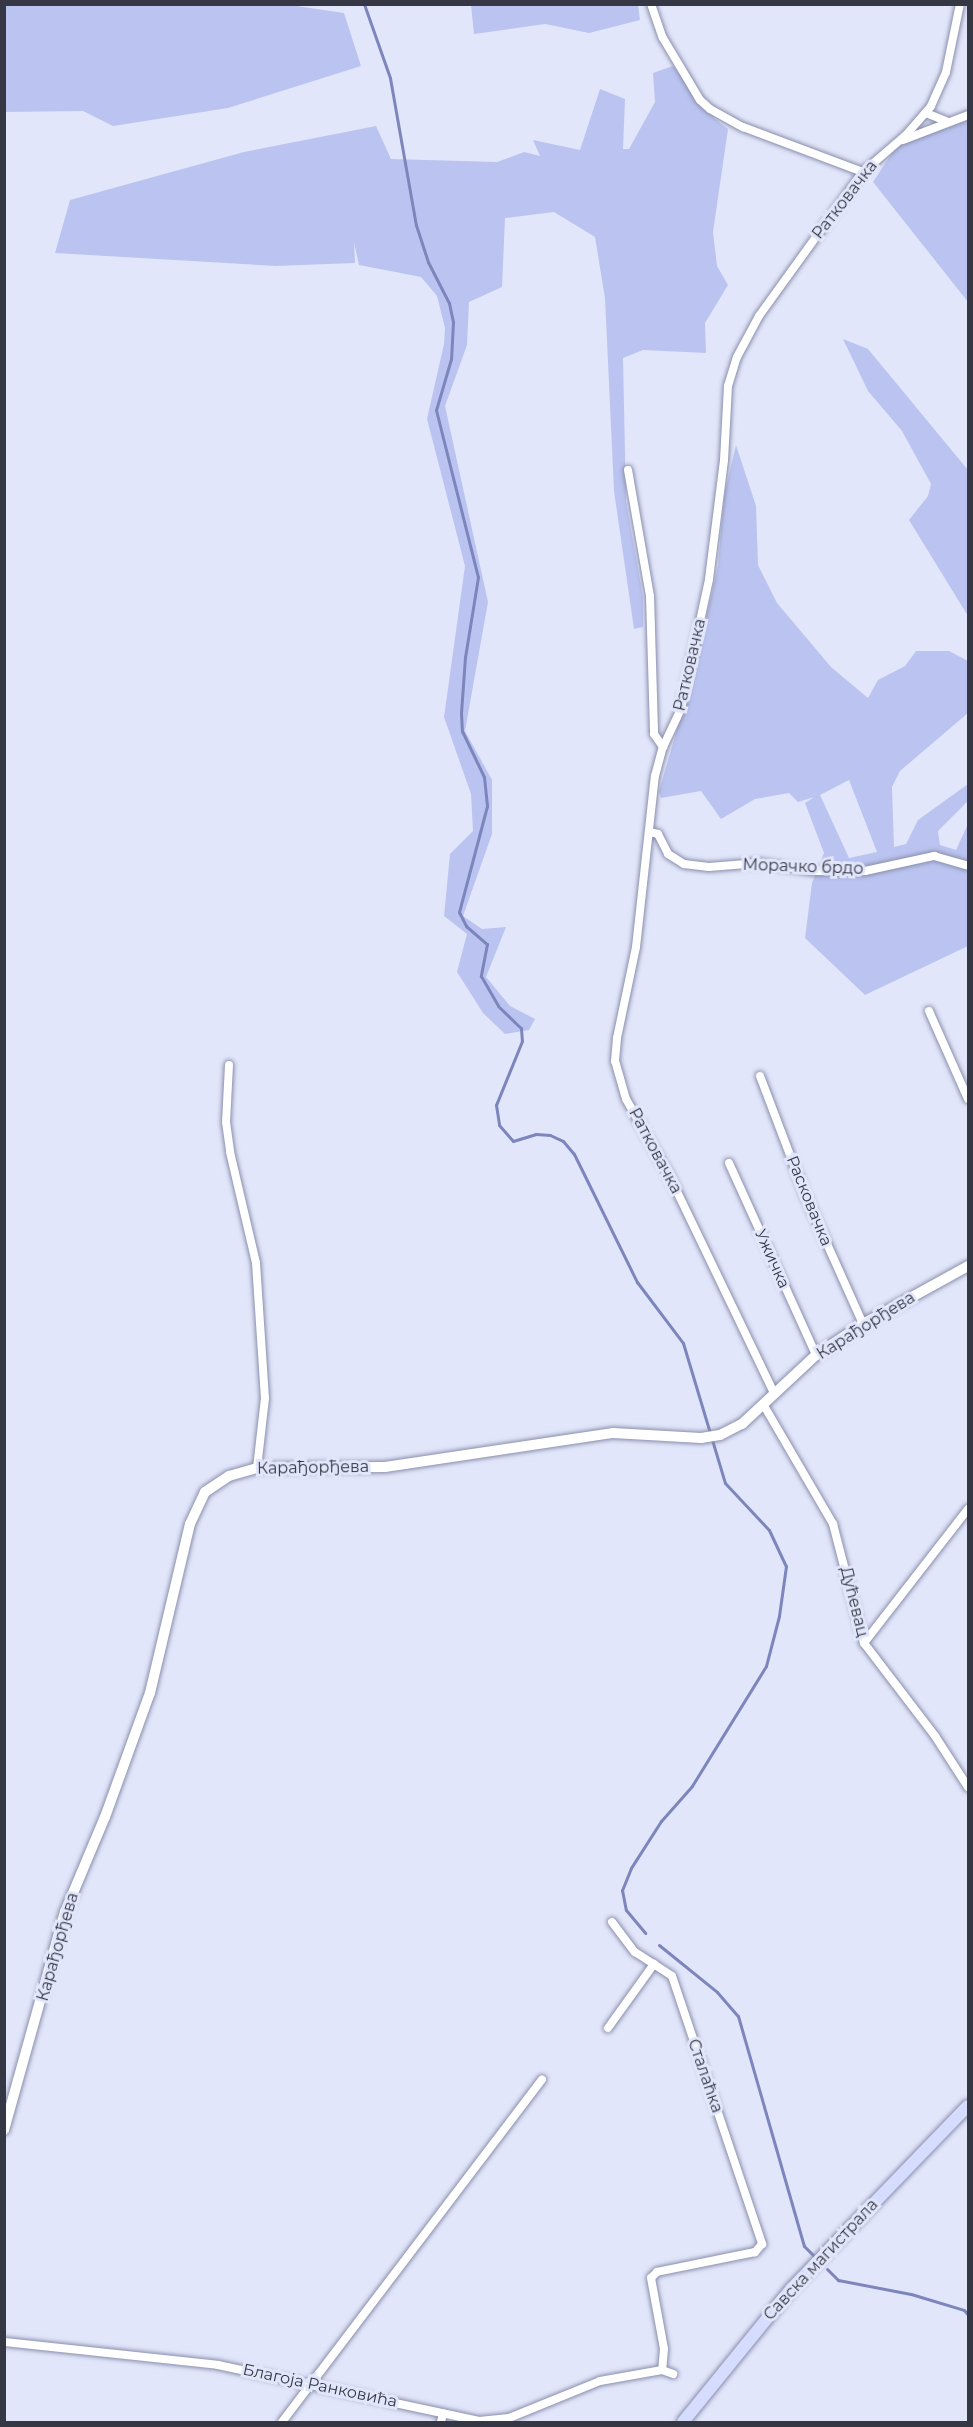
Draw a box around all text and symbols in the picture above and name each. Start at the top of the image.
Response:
street label: Ратковачка [808,157,882,243]
street label: Ратковачка [670,617,710,713]
street label: Морачко брдо [742,855,864,879]
street label: Ратковачка [624,1105,686,1197]
street label: Расковачка [782,1153,836,1249]
street label: Ужичка [750,1226,794,1292]
street label: Карађорђева [813,1288,919,1364]
street label: Карађорђева [257,1457,369,1479]
street label: Дућевац [836,1565,872,1639]
street label: Карађорђева [33,1890,83,2004]
street label: Сталаћка [683,2037,727,2115]
street label: Савска магистрала [760,2195,882,2325]
street label: Благоја Ранковића [241,2360,399,2412]

